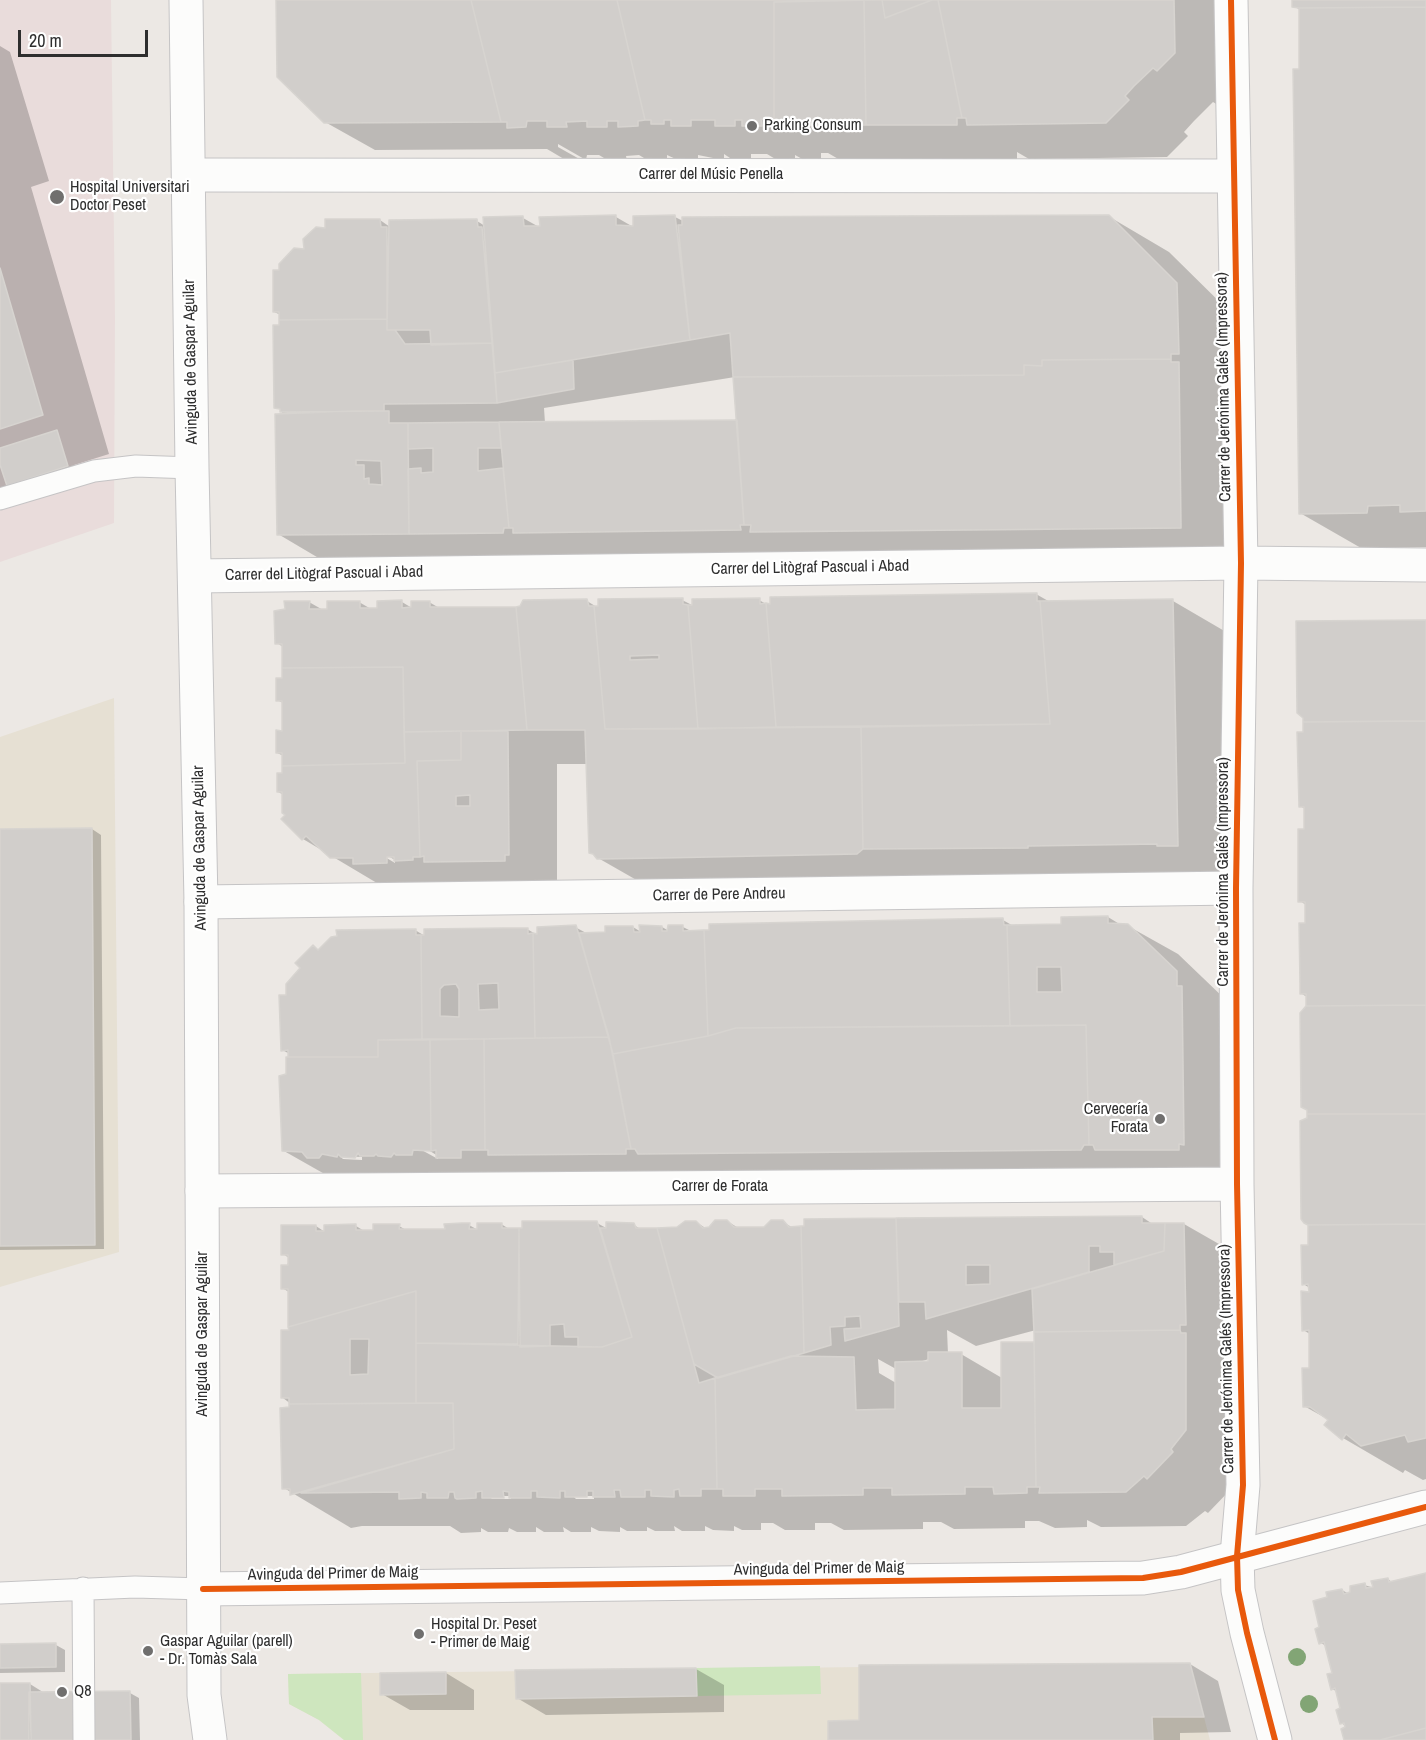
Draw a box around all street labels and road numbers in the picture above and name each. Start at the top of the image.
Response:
street label: Carrer del Músic Penella [639,165,783,185]
street label: Carrer de Jerónima Galés (Impressora) [1212,272,1236,502]
street label: Avinguda de Gaspar Aguilar [180,279,202,445]
street label: Carrer del Litògraf Pascual i Abad [711,557,909,579]
street label: Carrer del Litògraf Pascual i Abad [225,563,423,585]
street label: Carrer de Jerónima Galés (Impressora) [1214,757,1234,987]
street label: Avinguda de Gaspar Aguilar [189,765,211,931]
street label: Carrer de Pere Andreu [652,884,786,906]
street label: Carrer de Forata [672,1177,768,1197]
street label: Carrer de Jerónima Galés (Impressora) [1215,1244,1239,1474]
street label: Avinguda de Gaspar Aguilar [193,1251,213,1417]
street label: Avinguda del Primer de Maig [734,1558,904,1580]
street label: Avinguda del Primer de Maig [248,1563,418,1585]

